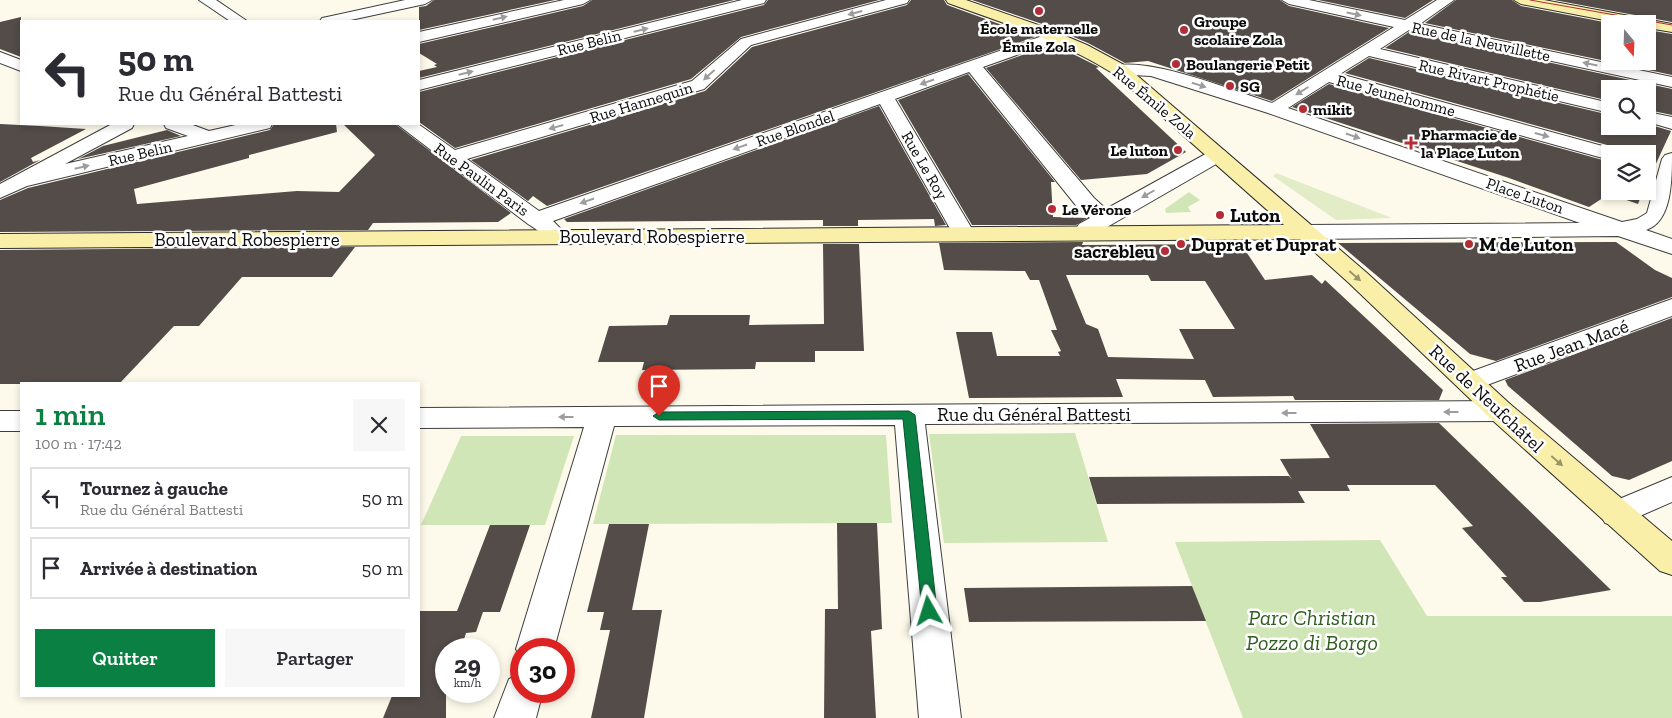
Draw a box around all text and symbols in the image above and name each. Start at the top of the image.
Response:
marker: École maternelle Émile Zola [1033,5,1045,17]
one-way arrow [847,9,862,17]
one-way arrow [1347,10,1362,18]
place label: Groupe scolaire Zola [1194,12,1283,49]
one-way arrow [493,14,509,22]
north arrow [1601,15,1656,70]
map controls [1601,15,1656,200]
street label: Rue de la Neuvillette [1410,18,1552,65]
place label: École maternelle Émile Zola [980,19,1098,56]
marker: Groupe scolaire Zola [1178,24,1190,36]
street label: Rue Belin [555,25,624,60]
one-way arrow [633,25,648,33]
text: 50 m [118,38,194,80]
icon: left [35,40,100,105]
place label: Boulangerie Petit [1186,55,1310,74]
street label: Rue Rivart Prophétie [1417,55,1561,106]
marker: Boulangerie Petit [1170,58,1182,70]
one-way arrow [1582,60,1598,68]
street label: Rue Émile Zola [1109,62,1200,143]
one-way arrow [459,69,474,77]
one-way arrow [703,69,715,81]
street label: Rue Jeunehomme [1334,71,1457,120]
place label: SG [1240,77,1260,96]
street label: Rue Hannequin [587,78,696,127]
one-way arrow [919,78,934,86]
text: Rue du Général Battesti [118,80,342,107]
marker: SG [1224,80,1236,92]
button: search [1601,80,1656,135]
one-way arrow [1192,82,1207,89]
one-way arrow [1296,86,1309,96]
place label: mikit [1313,100,1352,119]
marker: mikit [1297,103,1309,115]
street label: Rue Blondel [753,106,837,151]
one-way arrow [549,123,564,131]
place label: Pharmacie de la Place Luton [1421,125,1520,162]
street label: Rue Le Roy [897,128,952,203]
one-way arrow [1535,132,1550,140]
one-way arrow [1346,133,1361,140]
street label: Rue Belin [106,137,175,170]
marker: Pharmacie de la Place Luton [1405,137,1417,149]
street label: Rue Paulin Paris [431,139,533,220]
place label: Le luton [1110,141,1169,160]
one-way arrow [733,144,748,151]
marker: Le luton [1172,144,1184,156]
button: layers [1601,145,1656,200]
one-way arrow [74,163,89,171]
street label: Place Luton [1484,173,1567,218]
one-way arrow [1141,190,1155,198]
one-way arrow [579,197,594,205]
place label: Le Vérone [1062,200,1131,219]
marker: Le Vérone [1046,203,1058,215]
place label: Luton [1230,204,1281,227]
marker: Luton [1214,209,1226,221]
street label: Boulevard Robespierre [559,225,745,248]
street label: Boulevard Robespierre [154,228,340,251]
place label: Duprat et Duprat [1191,233,1337,256]
place label: M de Luton [1479,233,1574,256]
marker: Duprat et Duprat [1175,238,1187,250]
marker: M de Luton [1463,238,1475,250]
place label: sacrebleu [1074,240,1155,263]
marker: sacrebleu [1159,245,1171,257]
one-way arrow [1348,270,1360,282]
street label: Rue Jean Macé [1511,314,1632,377]
street label: Rue de Neufchâtel [1425,339,1549,457]
pin [638,365,680,416]
icon: arrive [645,372,673,400]
text: 1 min [35,397,105,433]
button: close [353,399,405,451]
street label: Rue du Général Battesti [937,403,1131,426]
one-way arrow [1443,408,1459,416]
one-way arrow [1281,409,1297,417]
one-way arrow [558,413,574,421]
text: 100 m · 17:42 [35,434,122,453]
one-way arrow [1550,456,1563,467]
text: Tournez à gauche [80,477,228,500]
icon: left [37,484,65,512]
text: 50 m [362,487,403,510]
text: Rue du Général Battesti [80,500,243,519]
icon: arrive [37,554,65,582]
text: Arrivée à destination [80,557,257,580]
text: 50 m [362,557,403,580]
position arrow [902,584,954,636]
park label: Parc Christian Pozzo di Borgo [1246,604,1378,656]
button: Quitter [35,629,215,687]
button: Partager [225,629,405,687]
speed limit sign: 30 [510,638,575,703]
text: 29 [454,649,481,679]
text: km/h [454,676,481,690]

